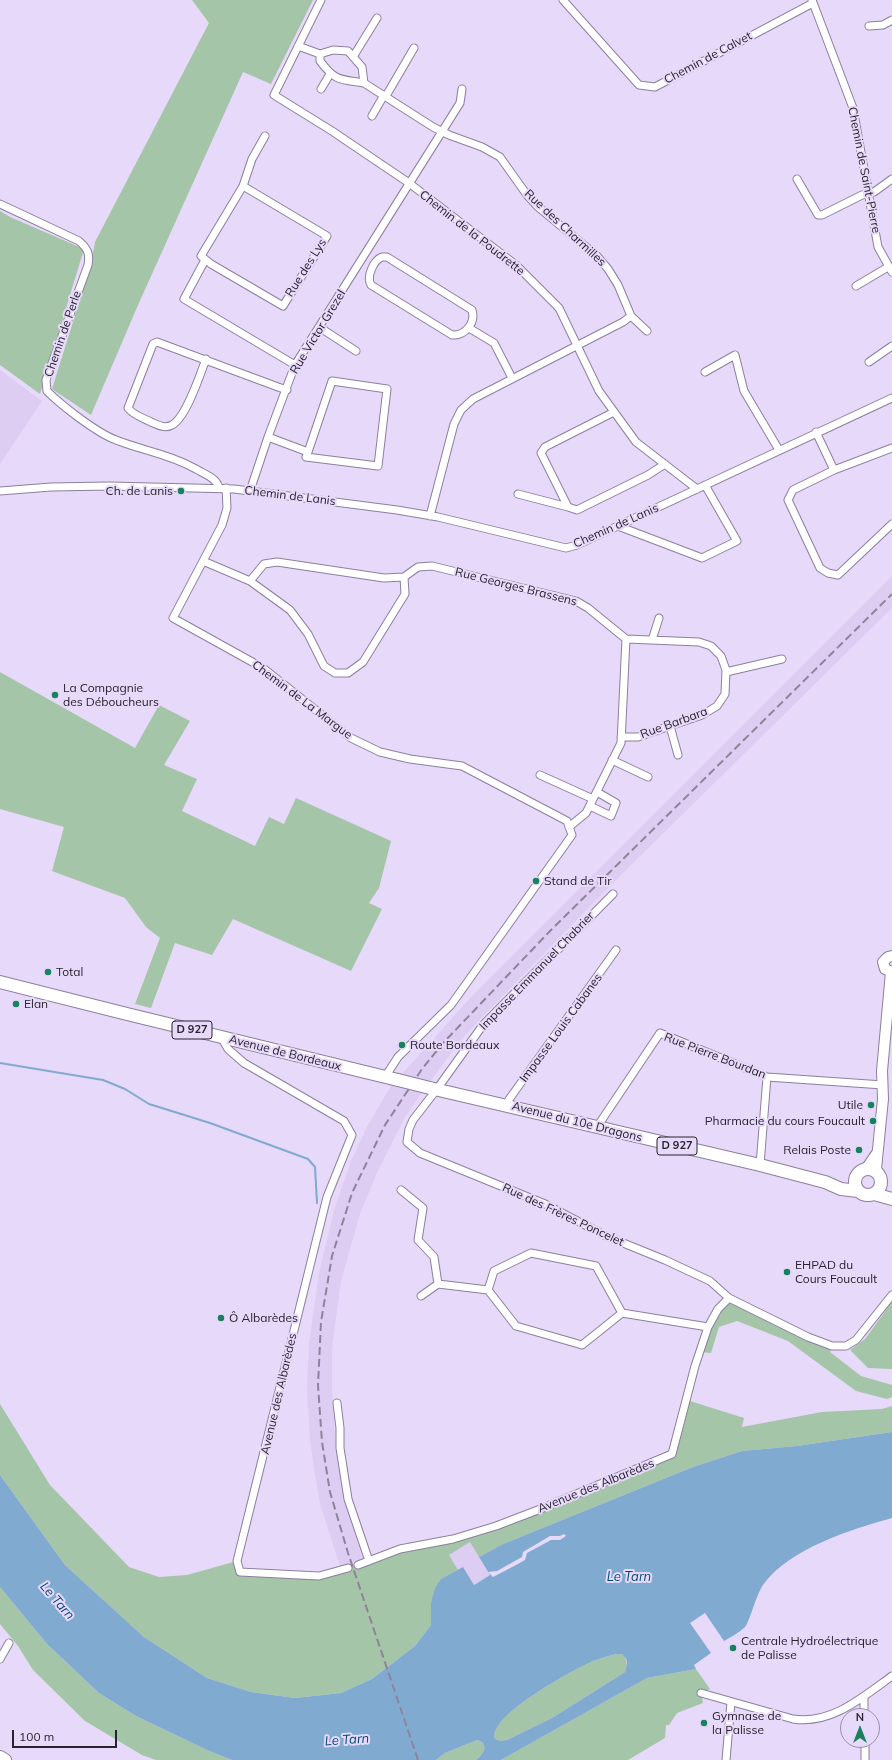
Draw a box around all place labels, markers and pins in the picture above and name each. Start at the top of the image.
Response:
place label: Ch. de Lanis [105,484,173,498]
marker: Ch. de Lanis [176,486,186,496]
place label: La Compagnie des Déboucheurs [63,681,159,709]
marker: La Compagnie des Déboucheurs [50,690,60,700]
place label: Stand de Tir [544,874,612,888]
marker: Stand de Tir [531,876,541,886]
place label: Total [56,965,83,979]
marker: Total [43,967,53,977]
place label: Elan [24,997,48,1011]
marker: Elan [11,999,21,1009]
place label: Route Bordeaux [410,1038,499,1052]
marker: Route Bordeaux [397,1040,407,1050]
place label: Utile [838,1098,863,1112]
marker: Utile [866,1100,876,1110]
place label: Pharmacie du cours Foucault [705,1114,865,1128]
marker: Pharmacie du cours Foucault [868,1116,878,1126]
place label: Relais Poste [783,1143,851,1157]
marker: Relais Poste [854,1145,864,1155]
place label: EHPAD du Cours Foucault [795,1258,877,1286]
marker: EHPAD du Cours Foucault [782,1267,792,1277]
place label: Ô Albarèdes [229,1311,298,1325]
marker: Ô Albarèdes [216,1313,226,1323]
place label: Centrale Hydroélectrique de Palisse [741,1634,878,1662]
marker: Centrale Hydroélectrique de Palisse [728,1643,738,1653]
place label: Gymnase de la Palisse [712,1709,781,1737]
marker: Gymnase de la Palisse [699,1718,709,1728]

